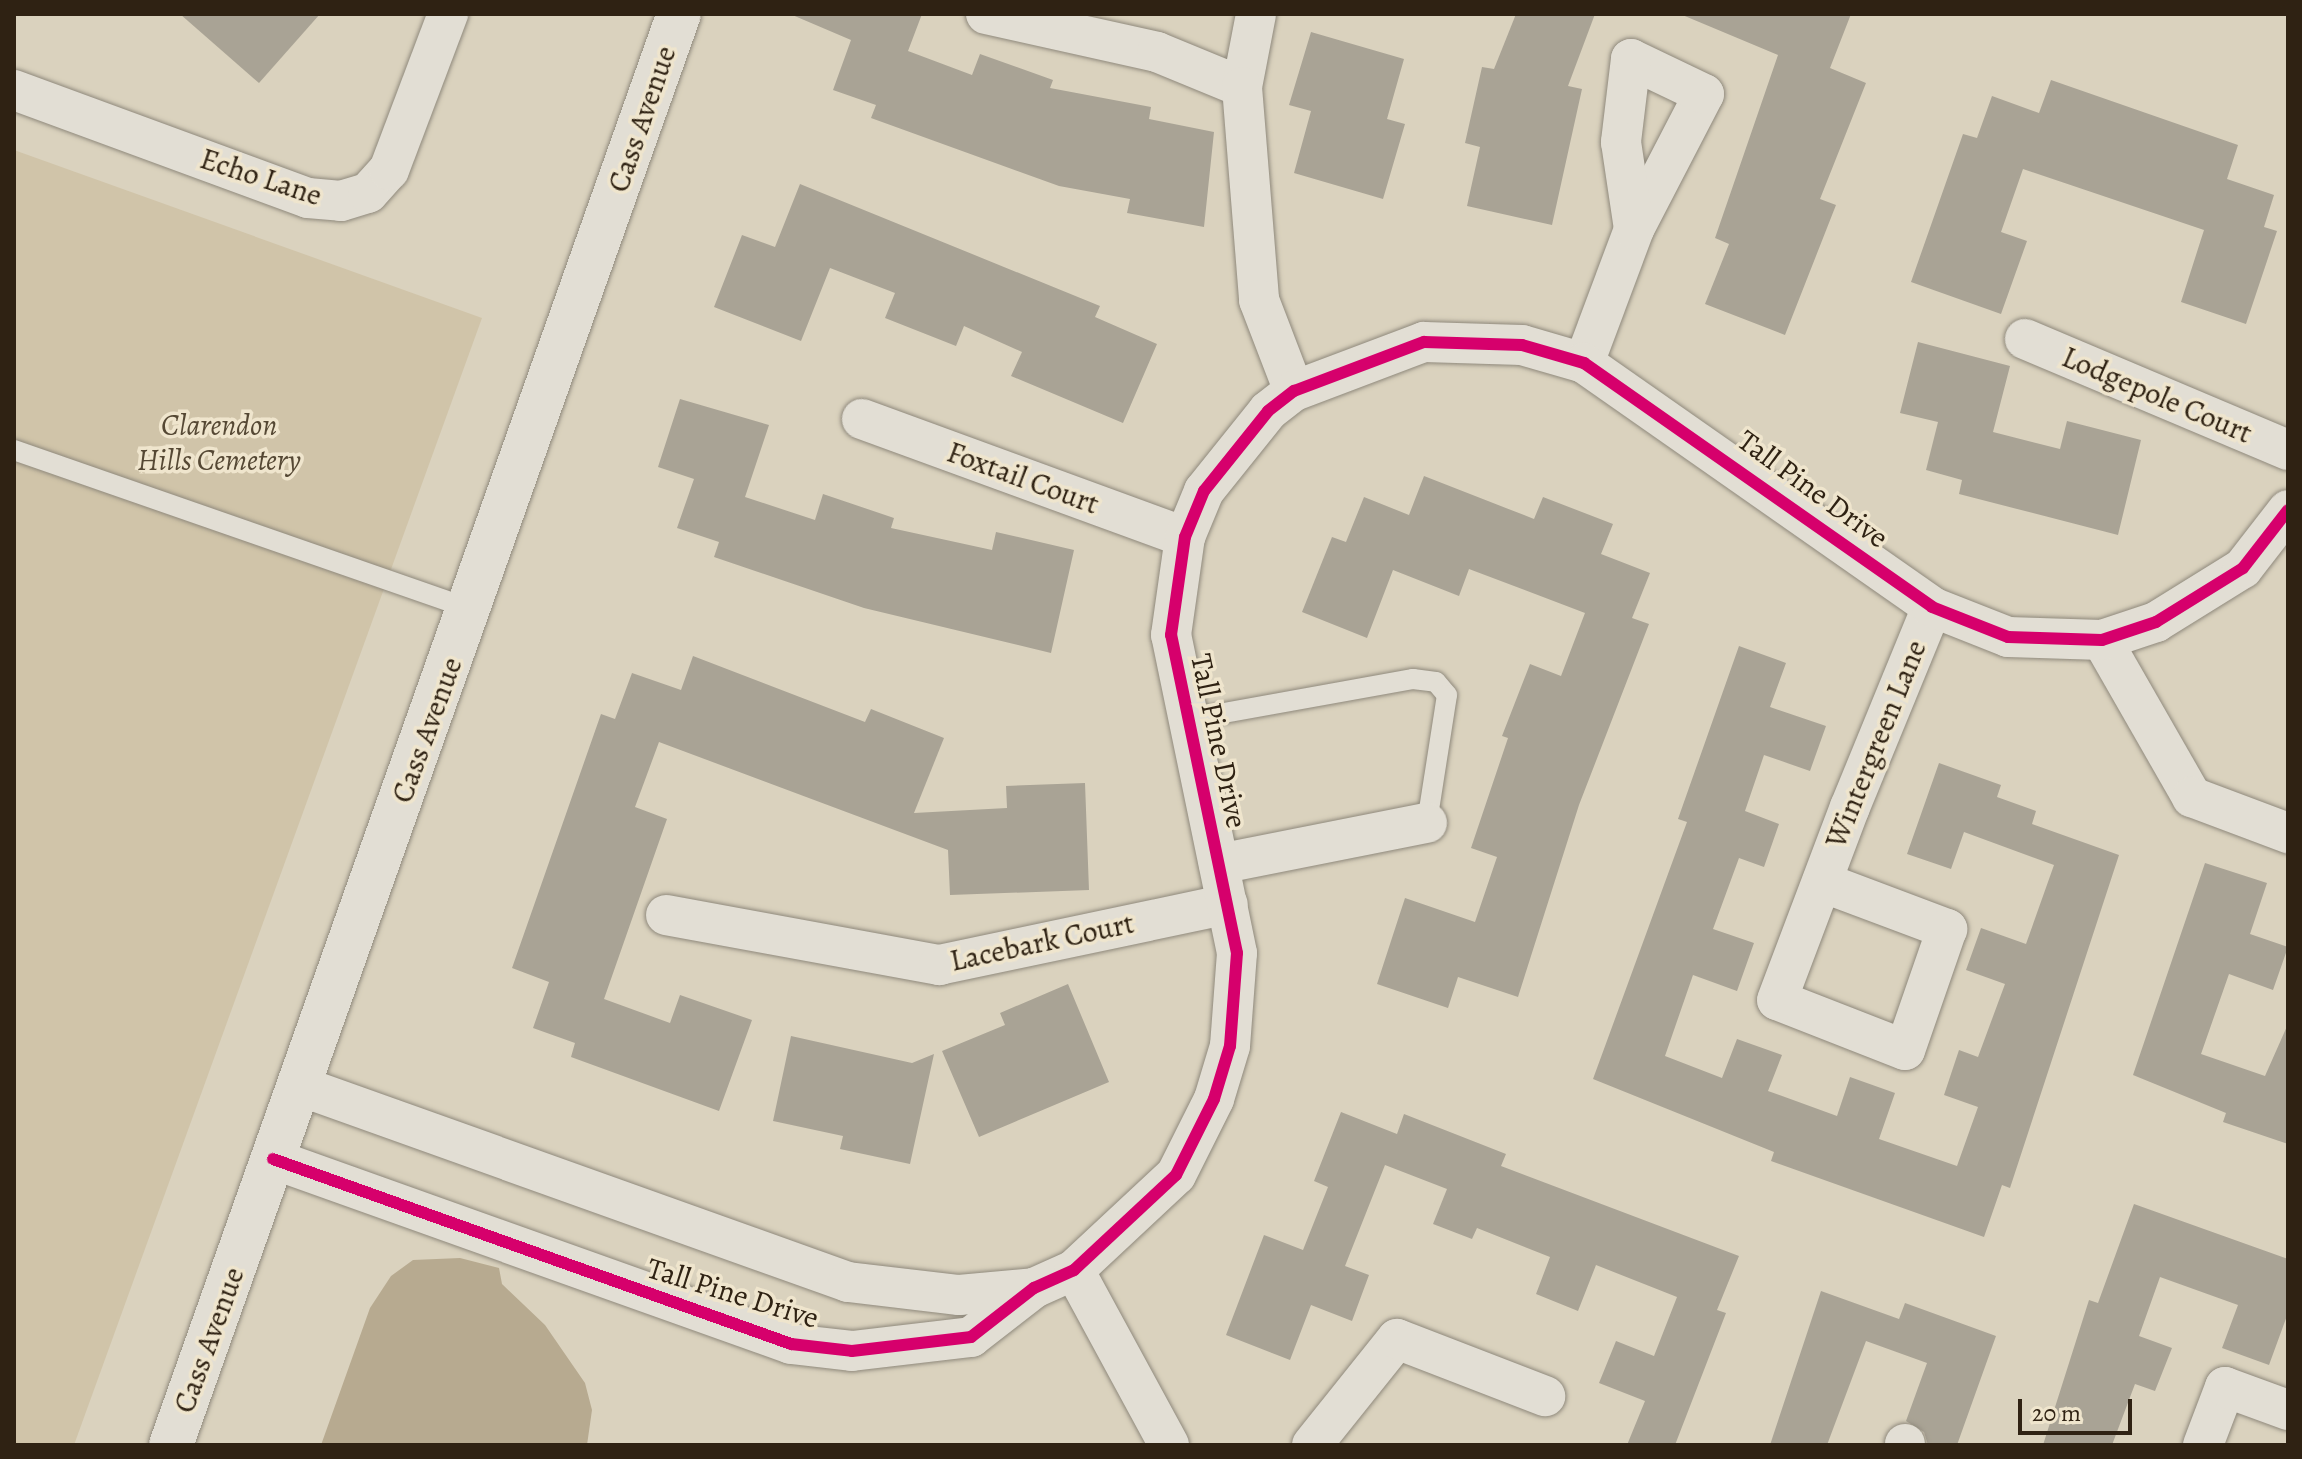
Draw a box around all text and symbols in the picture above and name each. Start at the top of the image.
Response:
street label: Cass Avenue [600,41,684,197]
street label: Echo Lane [196,140,326,214]
street label: Lodgepole Court [2057,339,2257,451]
park label: Clarendon Hills Cemetery [137,407,301,478]
street label: Tall Pine Drive [1731,422,1895,556]
street label: Foxtail Court [942,434,1104,522]
street label: Wintergreen Lane [1818,635,1934,853]
street label: Tall Pine Drive [1183,651,1255,831]
street label: Cass Avenue [384,652,470,808]
street label: Lacebark Court [947,905,1137,979]
street label: Tall Pine Drive [643,1250,823,1336]
street label: Cass Avenue [166,1262,252,1418]
scale bar [2022,1383,2136,1433]
text: 20 m [2032,1397,2081,1429]

